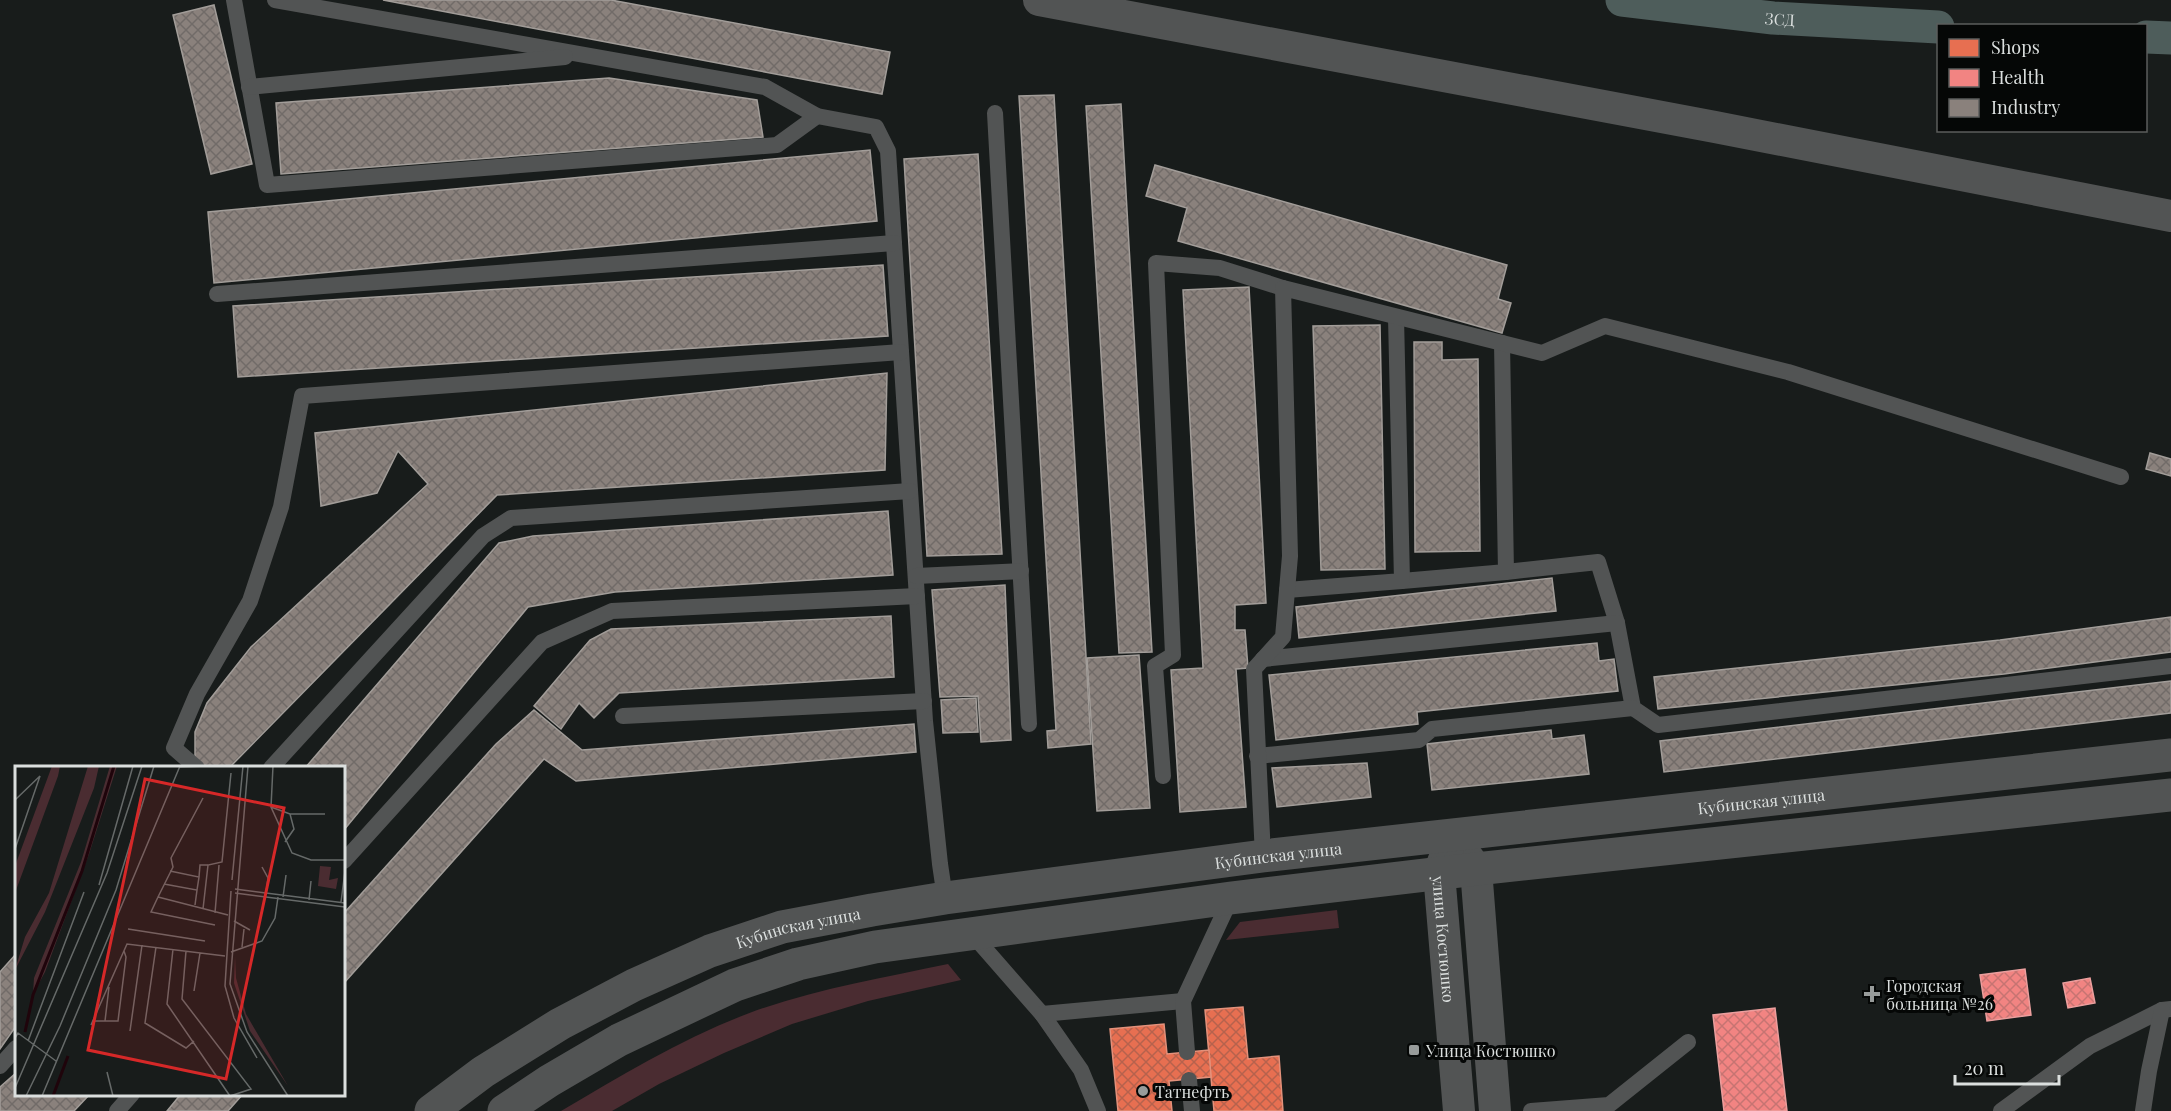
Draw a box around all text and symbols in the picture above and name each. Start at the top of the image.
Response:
street label: ЗСД [1764,7,1795,30]
legend [1937,24,2147,132]
text: Shops [1991,35,2040,59]
text: Health [1991,65,2045,89]
text: Industry [1991,95,2060,119]
inset map [15,766,345,1096]
street label: Кубинская улица [1696,783,1826,818]
street label: Кубинская улица [1213,837,1343,873]
street label: улица Костюшко [1429,874,1460,1004]
street label: Кубинская улица [733,902,862,952]
place label: Городская больница №26 [1886,975,1993,1014]
marker: Городская больница №26 [1863,985,1881,1003]
place label: Улица Костюшко [1425,1040,1556,1061]
marker: Улица Костюшко [1407,1043,1421,1057]
scale bar [1955,1048,2058,1086]
text: 20 m [1964,1056,2004,1080]
place label: Татнефть [1155,1081,1229,1102]
marker: Татнефть [1136,1084,1150,1098]

